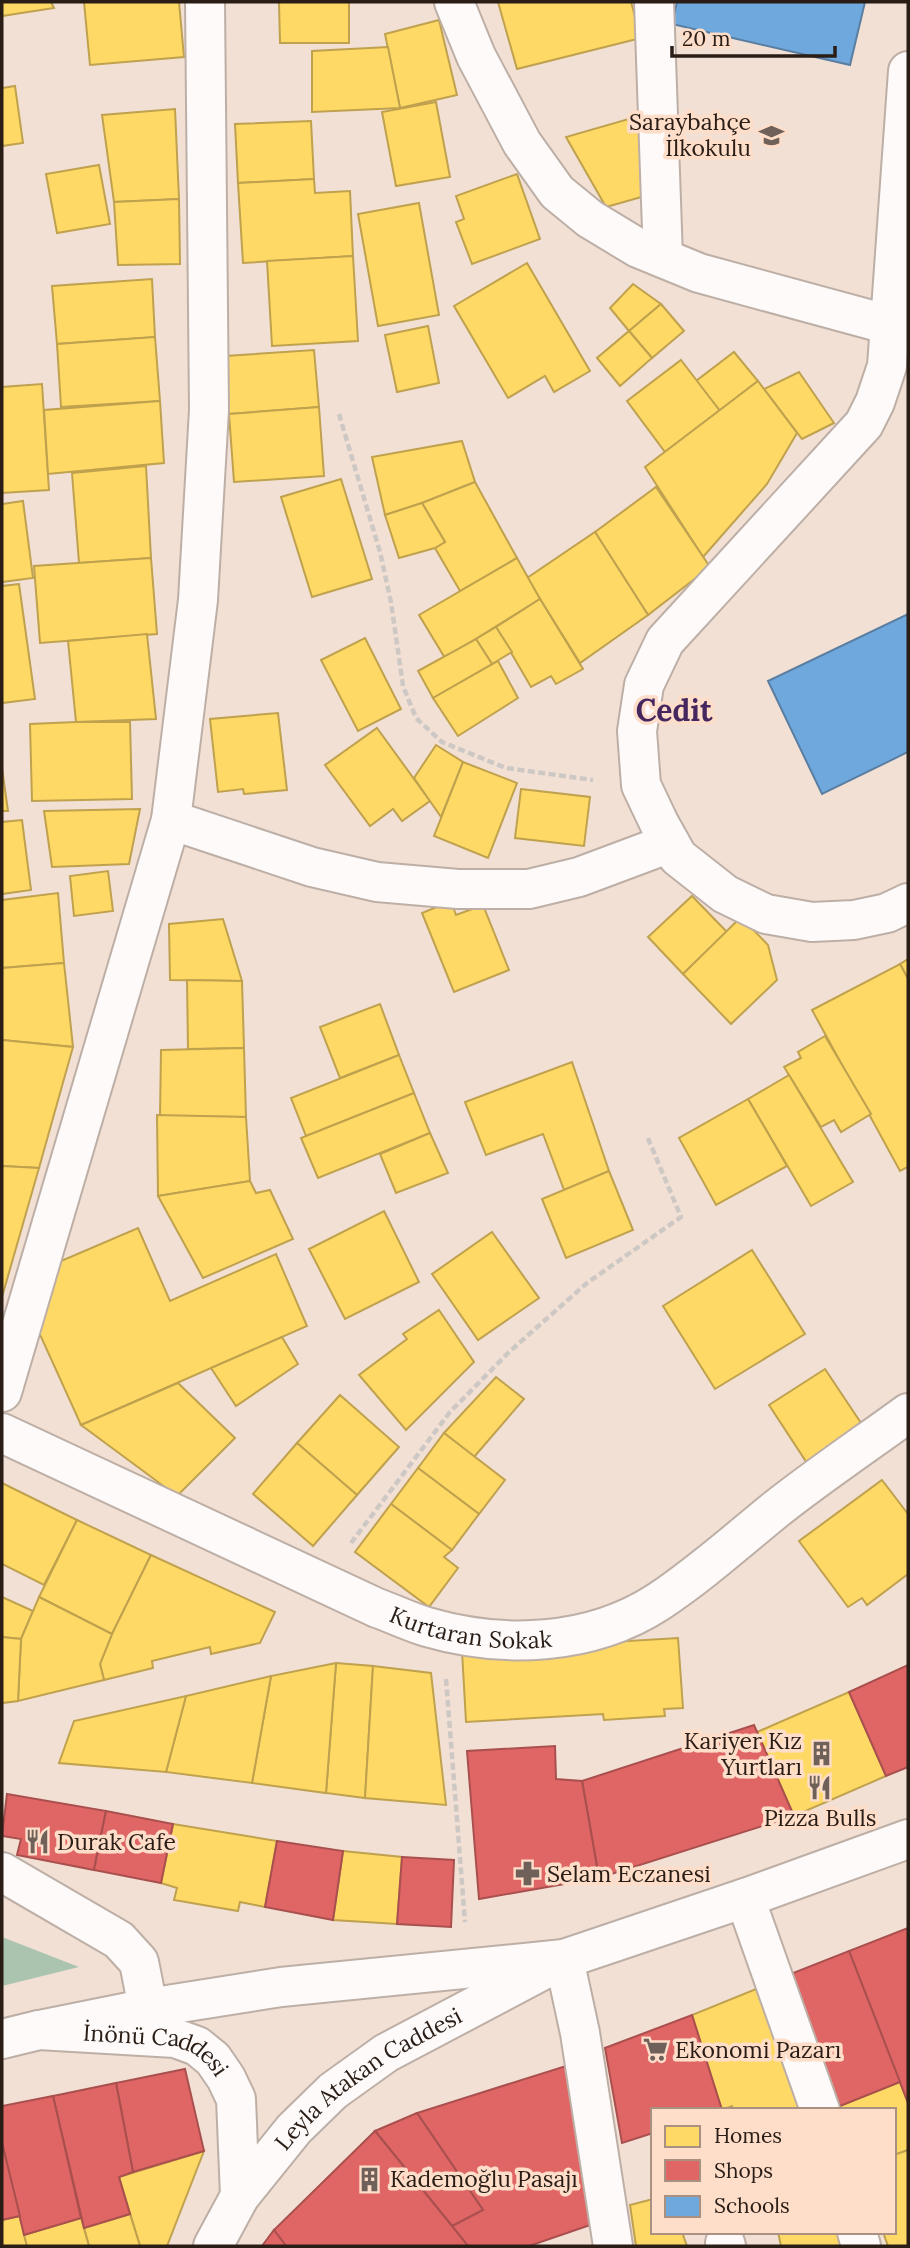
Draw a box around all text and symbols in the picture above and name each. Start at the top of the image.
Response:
scale bar [672,14,835,58]
text: 20 m [682,25,731,52]
place label: Saraybahçe İlkokulu [629,107,751,162]
school or university icon: Saraybahçe İlkokulu [757,121,785,149]
district label: Cedit [636,691,713,729]
street label: Kurtaran Sokak [385,1599,554,1654]
place label: Kariyer Kız Yurtları [684,1726,802,1781]
building icon: Kariyer Kız Yurtları [808,1740,836,1768]
restaurant icon: Pizza Bulls [806,1774,834,1802]
place label: Pizza Bulls [764,1803,876,1832]
place label: Durak Cafe [57,1827,176,1856]
restaurant icon: Durak Cafe [23,1828,51,1856]
place label: Selam Eczanesi [547,1859,711,1888]
pharmacy icon: Selam Eczanesi [513,1860,541,1888]
street label: Leyla Atakan Caddesi [268,2001,466,2156]
street label: İnönü Caddesi [82,2018,235,2081]
place label: Ekonomi Pazarı [675,2035,841,2064]
supermarket icon: Ekonomi Pazarı [641,2036,669,2064]
legend [651,2108,896,2234]
text: Homes [714,2122,782,2149]
text: Shops [714,2157,773,2184]
place label: Kademoğlu Pasajı [390,2164,578,2193]
building icon: Kademoğlu Pasajı [356,2165,384,2193]
text: Schools [714,2192,790,2219]

